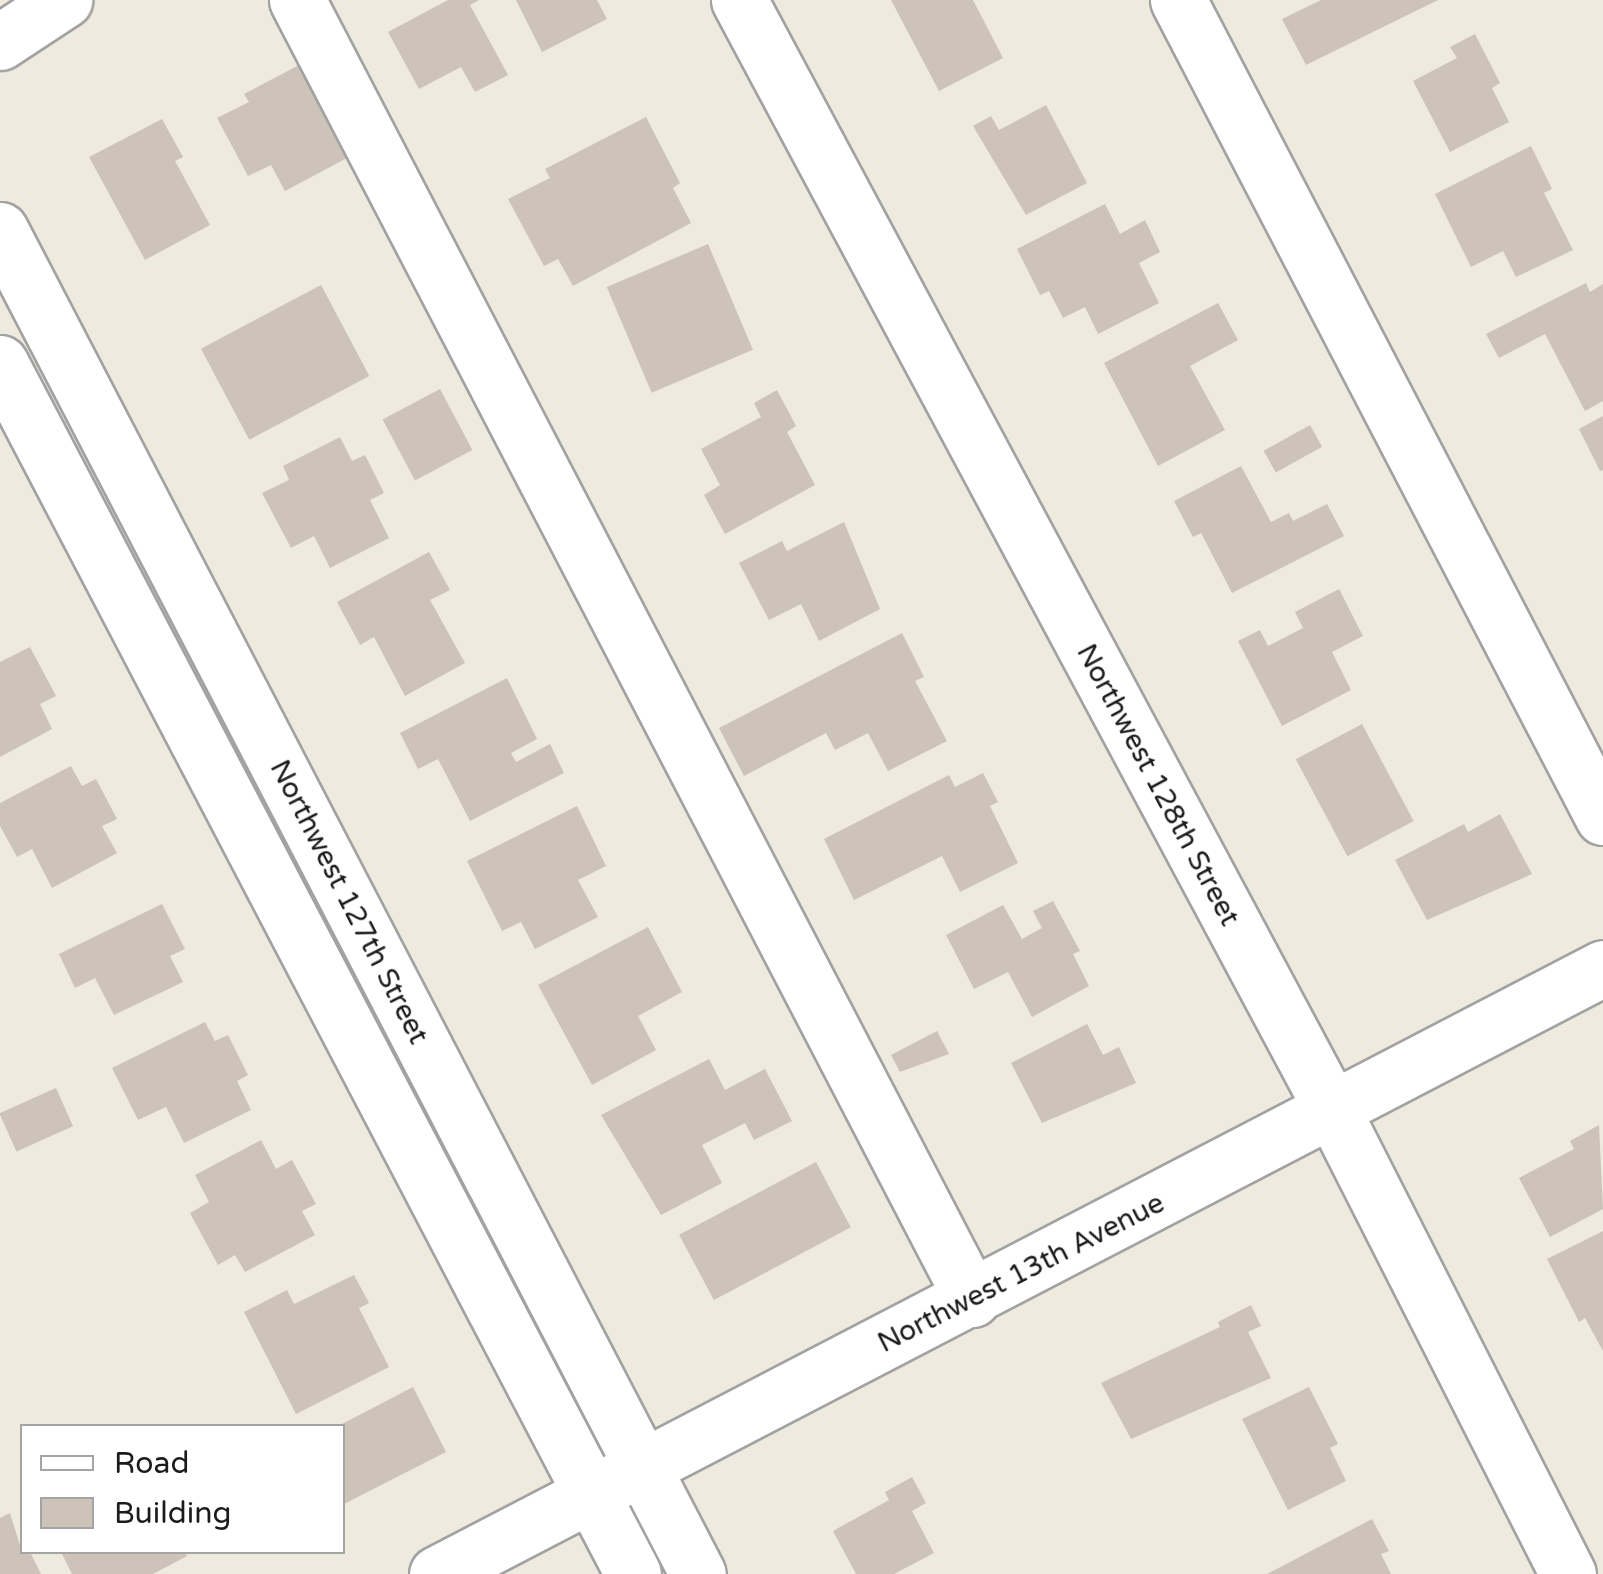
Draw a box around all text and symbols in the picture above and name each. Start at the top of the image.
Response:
street label: Northwest 128th Street [1069,638,1247,932]
street label: Northwest 127th Street [263,754,435,1050]
street label: Northwest 13th Avenue [872,1186,1170,1360]
legend [20,1424,345,1554]
text: Road [114,1445,189,1482]
text: Building [114,1495,231,1532]

